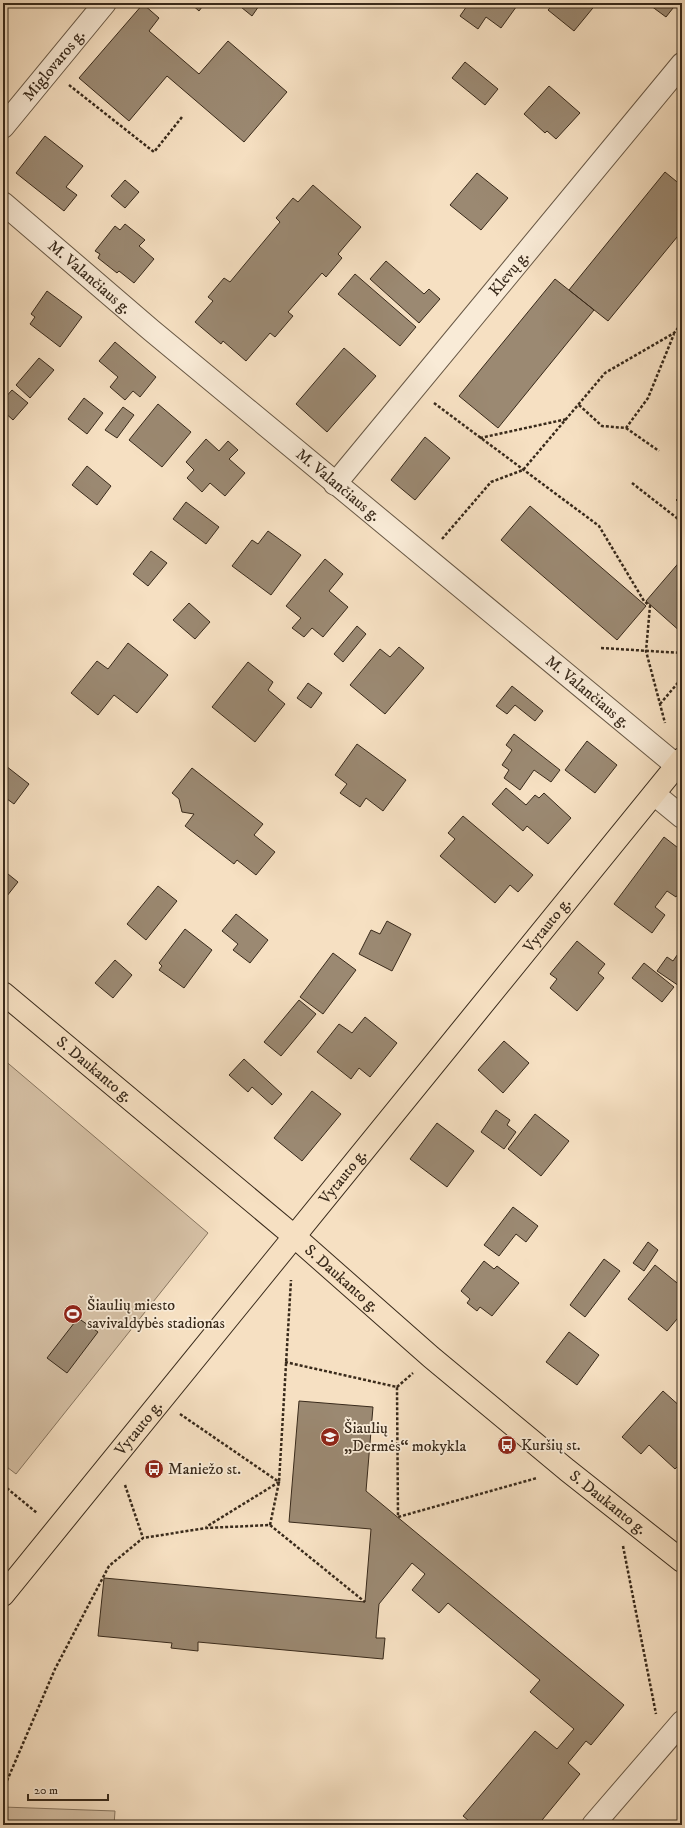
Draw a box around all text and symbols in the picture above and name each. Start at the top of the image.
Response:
street label: Miglovaros g. [18,25,89,105]
street label: M. Valančiaus g. [44,236,136,319]
street label: Klevų g. [484,247,533,300]
street label: M. Valančiaus g. [292,444,385,526]
street label: M. Valančiaus g. [541,651,634,733]
street label: Vytauto g. [518,893,575,957]
street label: S. Daukanto g. [52,1032,137,1107]
street label: Vytauto g. [314,1145,371,1209]
street label: S. Daukanto g. [300,1240,383,1317]
place label: Šiaulių miesto savivaldybės stadionas [87,1295,225,1333]
sports icon: Šiaulių miesto savivaldybės stadionas [62,1303,84,1325]
street label: Vytauto g. [110,1396,167,1460]
place label: Šiaulių „Dermės“ mokykla [344,1418,467,1456]
school or university icon: Šiaulių „Dermės“ mokykla [319,1426,341,1448]
bus stop icon: Kuršių st. [496,1434,518,1456]
place label: Kuršių st. [521,1435,581,1455]
bus stop icon: Maniežo st. [143,1458,165,1480]
place label: Maniežo st. [168,1459,241,1479]
street label: S. Daukanto g. [565,1466,651,1539]
scale bar [28,1776,108,1802]
text: 20 m [34,1783,58,1798]

